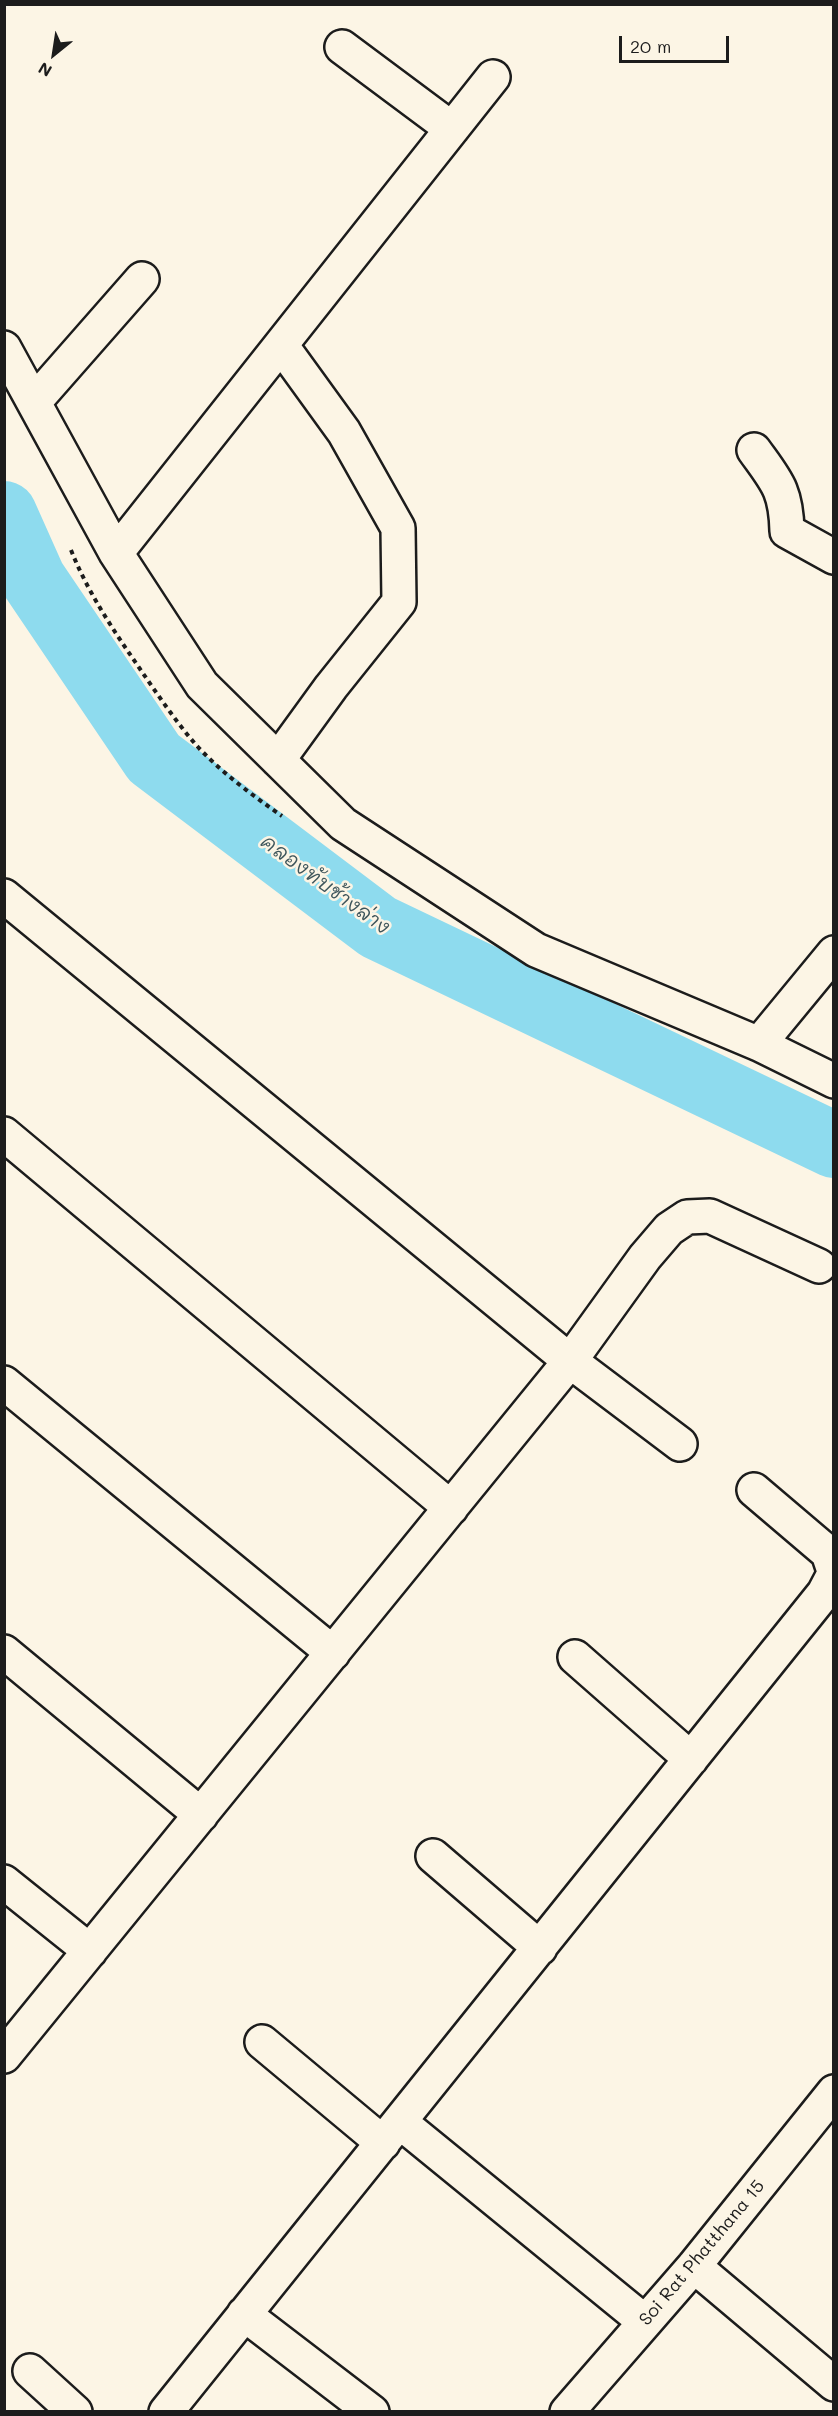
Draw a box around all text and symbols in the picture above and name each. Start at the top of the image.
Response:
north arrow [24,24,84,84]
scale bar [622,24,732,62]
text: 20 m [630,34,671,58]
text: N [34,58,55,82]
water label: คลองทับช้างล่าง [256,830,394,940]
street label: Soi Rat Phatthana 15 [635,2176,769,2330]

